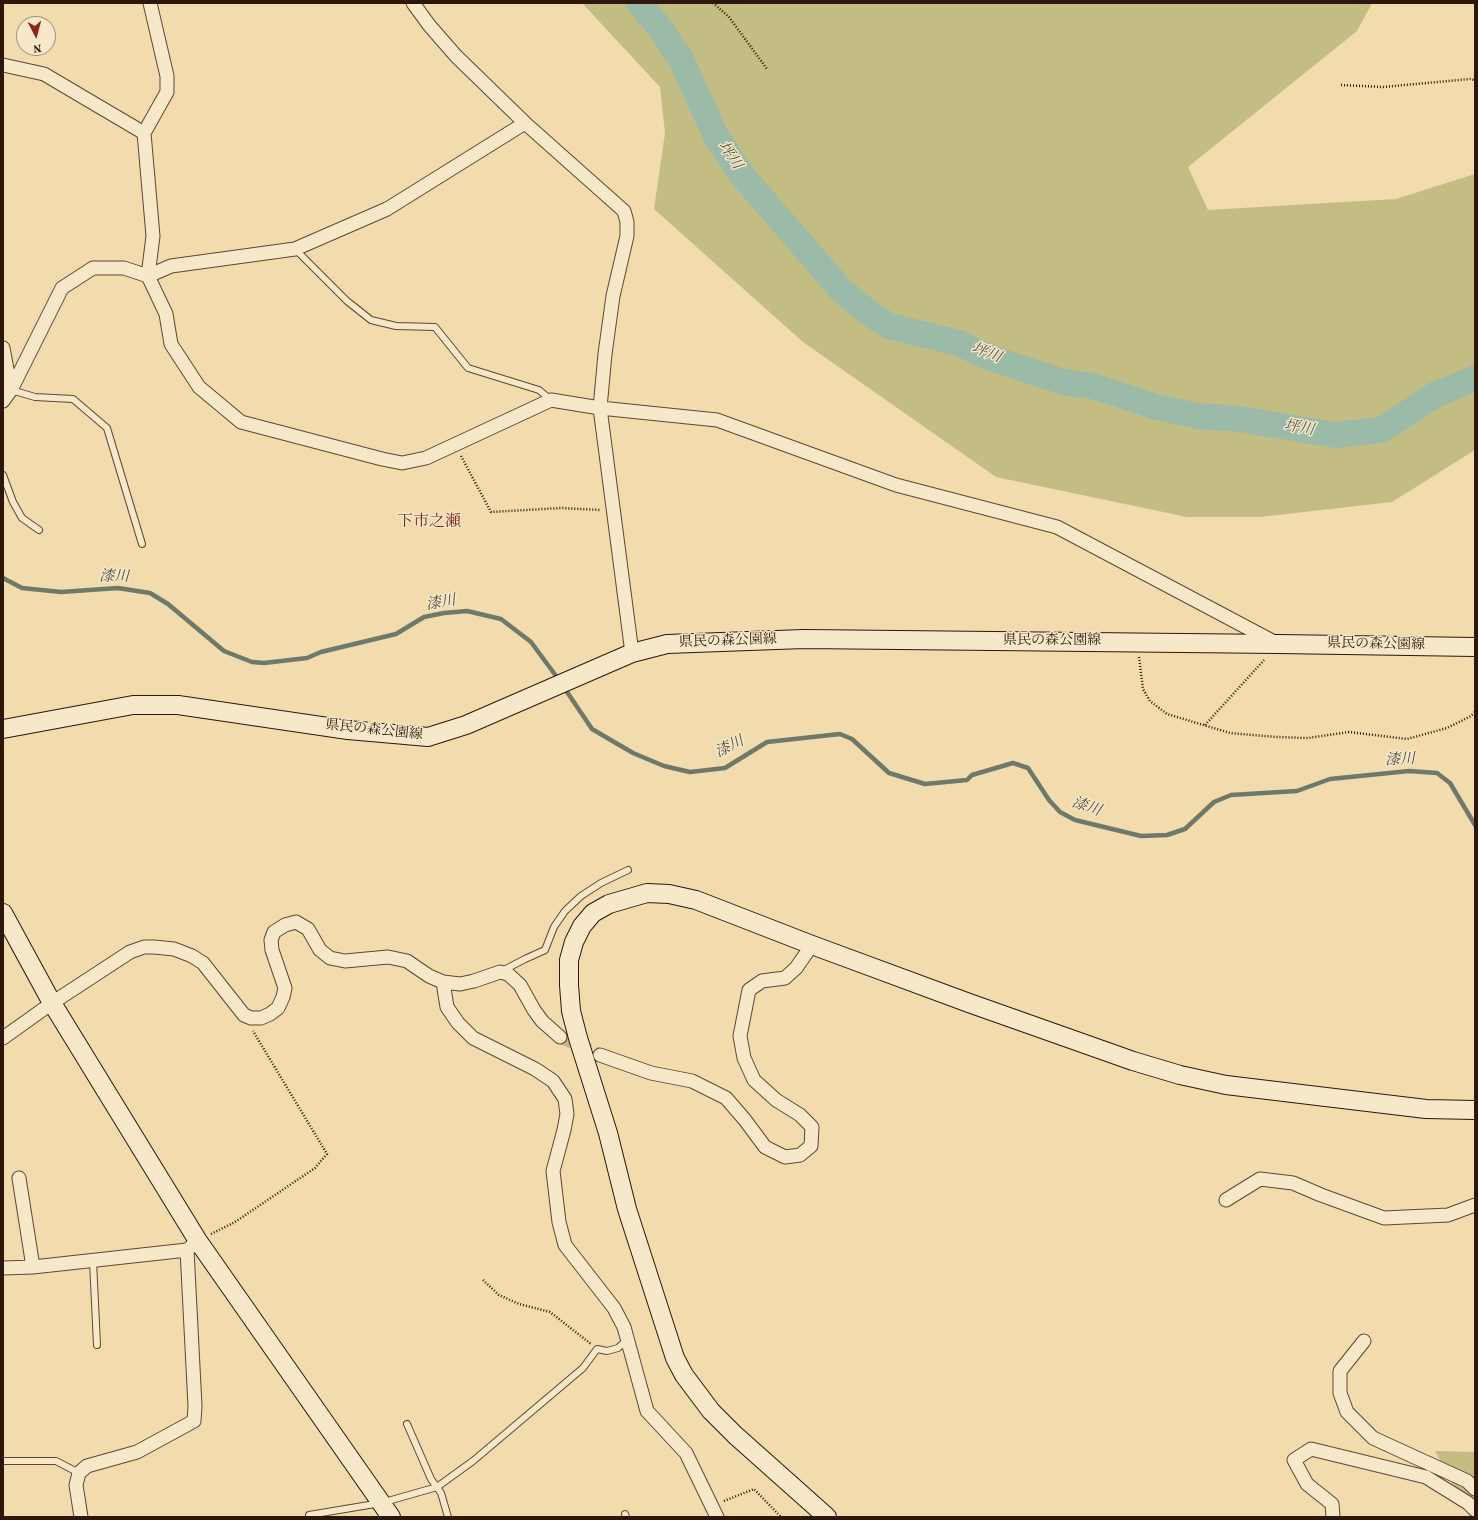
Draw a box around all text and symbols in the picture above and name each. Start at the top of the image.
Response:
north arrow [16,16,56,56]
text: N [32,40,42,55]
water label: 坪川 [713,139,745,173]
water label: 坪川 [969,340,1003,368]
water label: 坪川 [1283,418,1315,440]
district label: 下市之瀬 [397,513,461,533]
water label: 漆川 [99,569,129,587]
water label: 漆川 [425,593,457,615]
street label: 県民の森公園線 [679,632,777,652]
street label: 県民の森公園線 [1003,633,1101,649]
street label: 県民の森公園線 [1327,636,1425,654]
street label: 県民の森公園線 [324,718,424,744]
water label: 漆川 [713,733,747,763]
water label: 漆川 [1385,751,1415,771]
water label: 漆川 [1069,795,1103,821]

